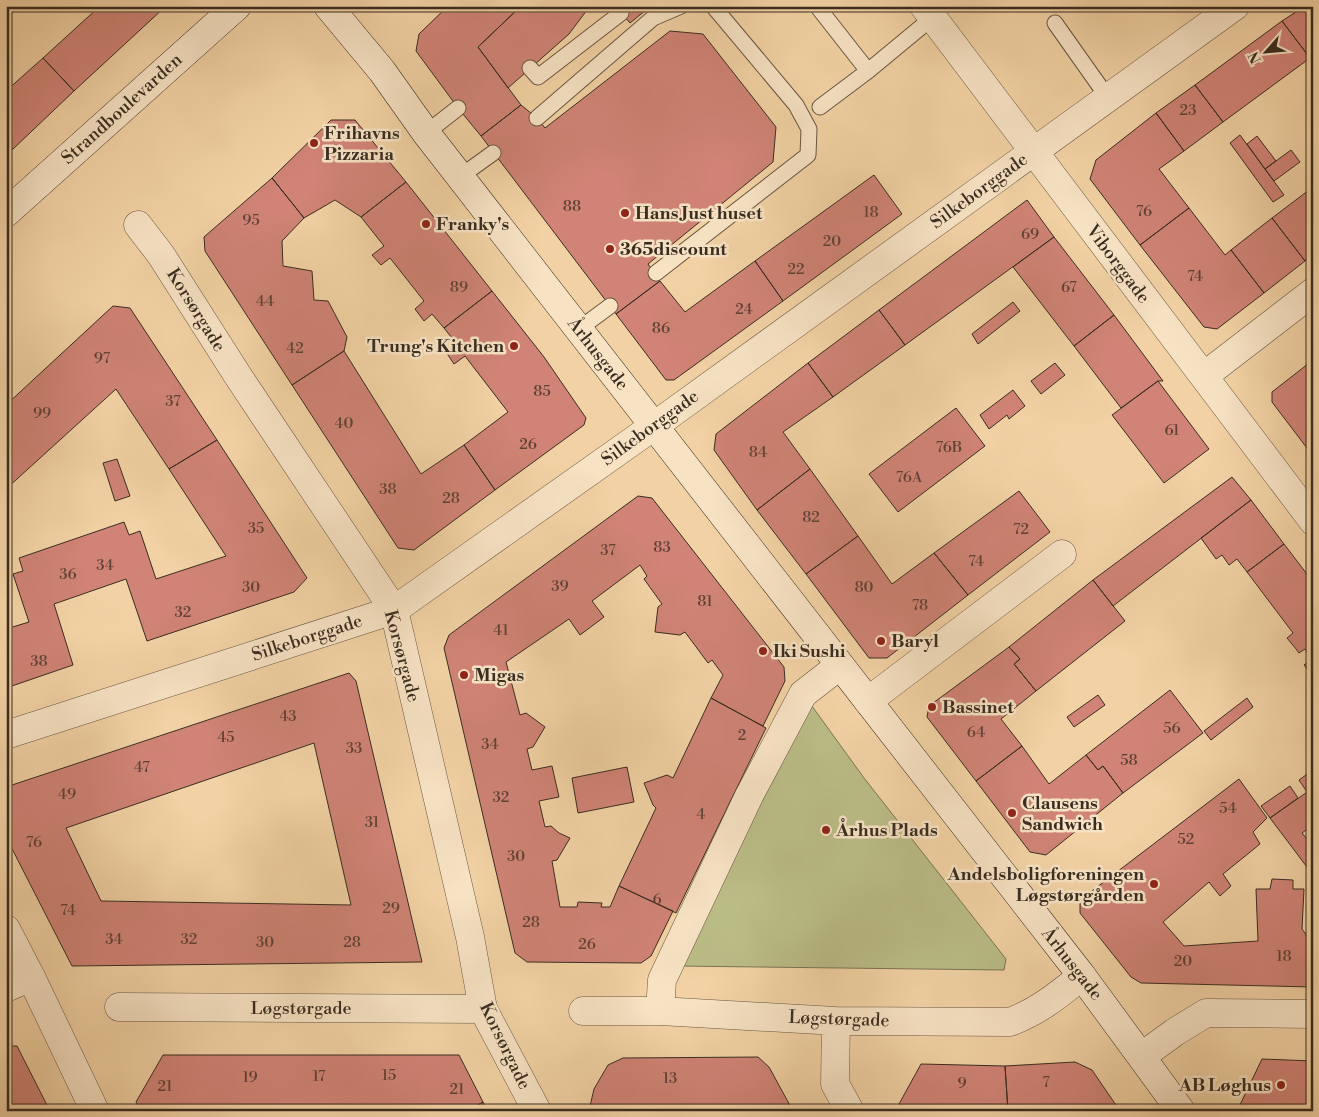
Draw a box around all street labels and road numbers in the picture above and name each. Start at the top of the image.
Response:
street label: Strandboulevarden [57,48,188,169]
street label: Silkeborggade [926,148,1032,234]
street label: Viborggade [1080,219,1155,308]
street label: Korsørgade [161,264,231,356]
street label: Århusgade [562,312,634,395]
street label: Silkeborggade [597,385,703,471]
street label: Korsørgade [379,608,425,704]
street label: Silkeborggade [249,609,365,667]
street label: Århusgade [1036,922,1108,1005]
street label: Løgstørgade [250,997,352,1020]
street label: Korsørgade [474,999,536,1093]
street label: Løgstørgade [788,1006,890,1032]

